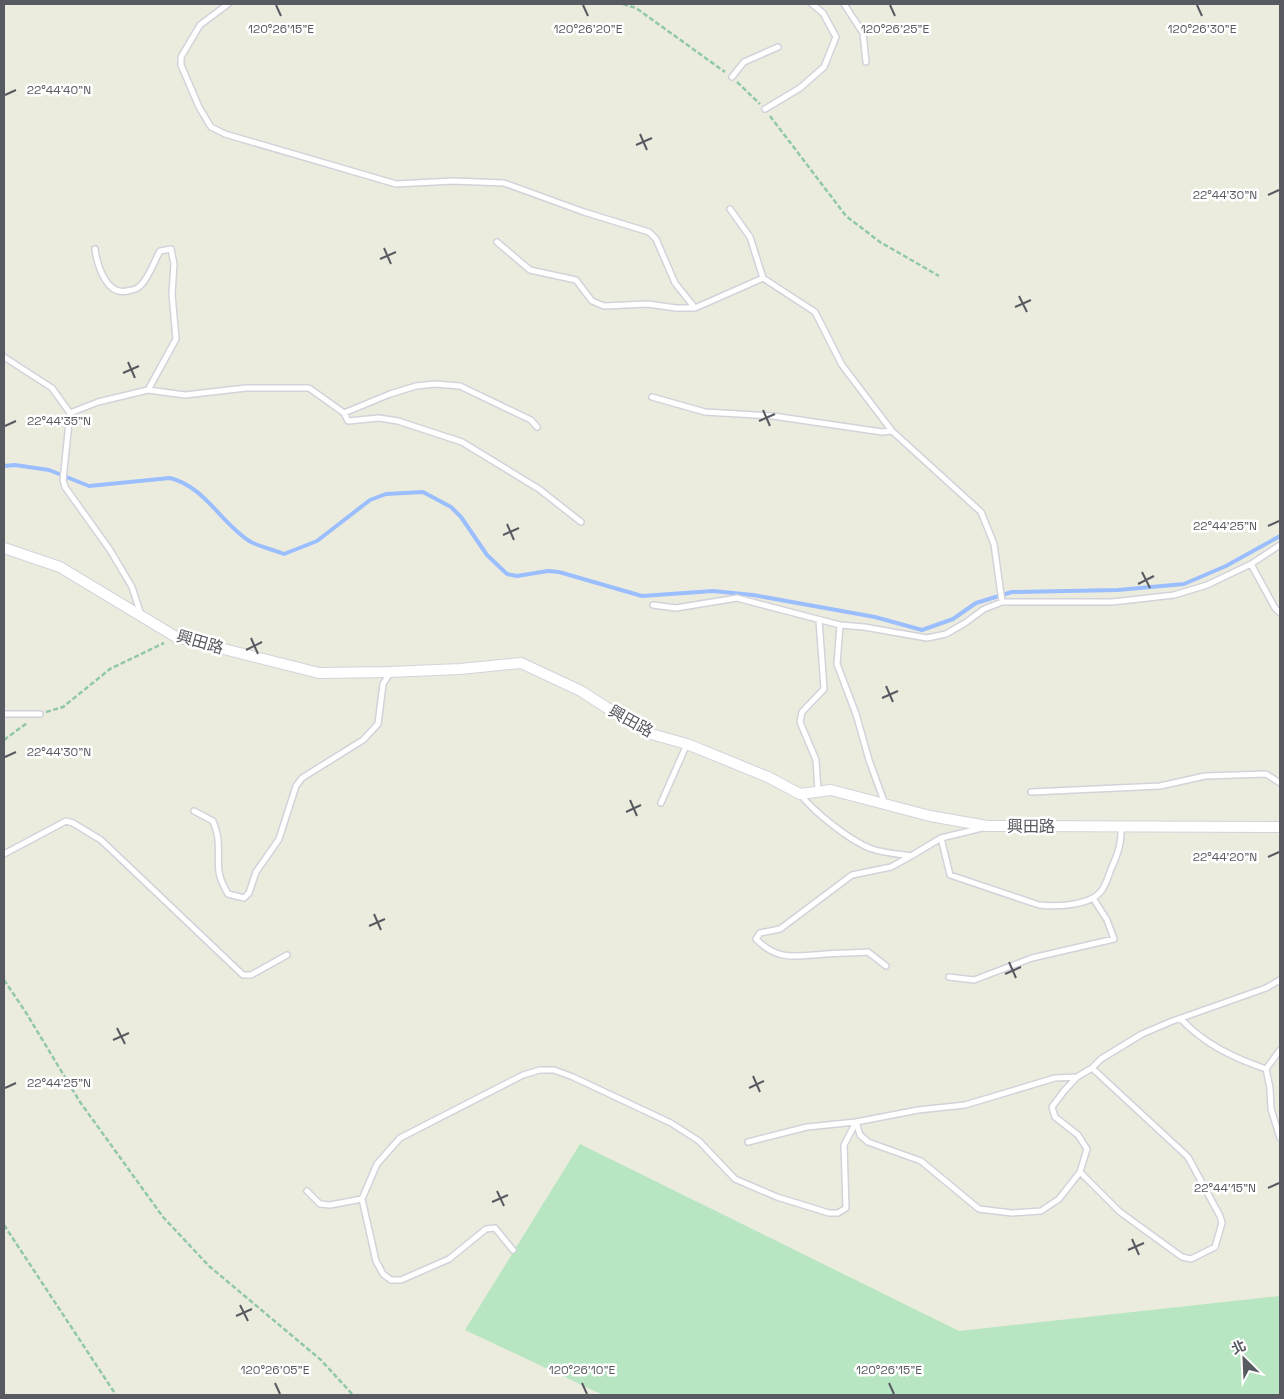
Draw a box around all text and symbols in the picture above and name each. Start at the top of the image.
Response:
text: 120°26'15"E [248,21,314,37]
text: 120°26'20"E [554,21,623,37]
text: 120°26'25"E [861,21,929,37]
text: 120°26'30"E [1168,21,1237,37]
text: 22°44'40"N [27,82,91,98]
text: 22°44'30"N [1193,187,1257,203]
text: 22°44'35"N [27,413,91,429]
text: 22°44'25"N [1193,518,1257,534]
street label: 興田路 [174,625,226,659]
street label: 興田路 [605,700,657,742]
text: 22°44'30"N [27,744,91,760]
street label: 興田路 [1007,816,1055,837]
text: 22°44'20"N [1193,849,1257,865]
text: 22°44'25"N [27,1075,91,1091]
text: 22°44'15"N [1194,1180,1256,1196]
north arrow [1219,1334,1269,1384]
text: 北 [1229,1336,1249,1358]
text: 120°26'05"E [241,1362,310,1378]
text: 120°26'10"E [549,1362,616,1378]
text: 120°26'15"E [856,1362,922,1378]

